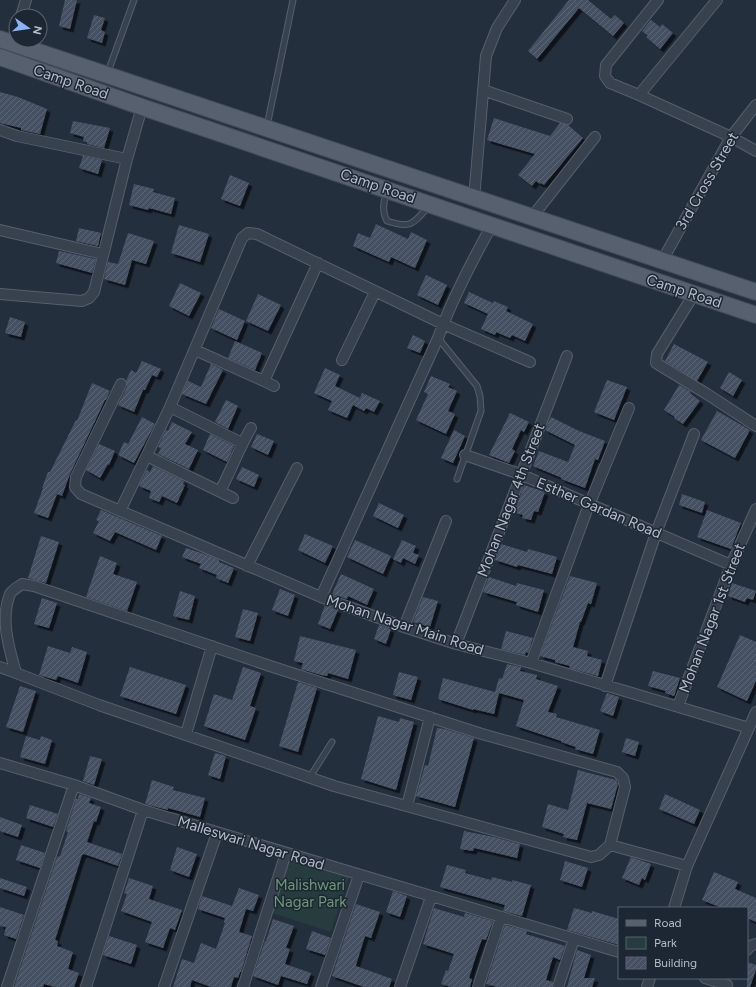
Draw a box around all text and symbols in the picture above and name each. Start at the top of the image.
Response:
north arrow [8,8,48,48]
text: N [30,25,45,36]
street label: Camp Road [31,61,111,103]
street label: 3rd Cross Street [672,129,742,233]
street label: Camp Road [338,165,418,207]
street label: Camp Road [644,270,724,312]
street label: Mohan Nagar 4th Street [473,420,549,579]
street label: Esther Gardan Road [534,474,664,542]
street label: Mohan Nagar 1st Street [675,540,749,695]
street label: Mohan Nagar Main Road [324,591,486,659]
street label: Malleswari Nagar Road [175,812,327,874]
park label: Malishwari Nagar Park [273,876,347,911]
legend [618,907,748,979]
text: Road [654,916,682,930]
text: Park [654,936,677,950]
text: Building [654,956,697,970]

